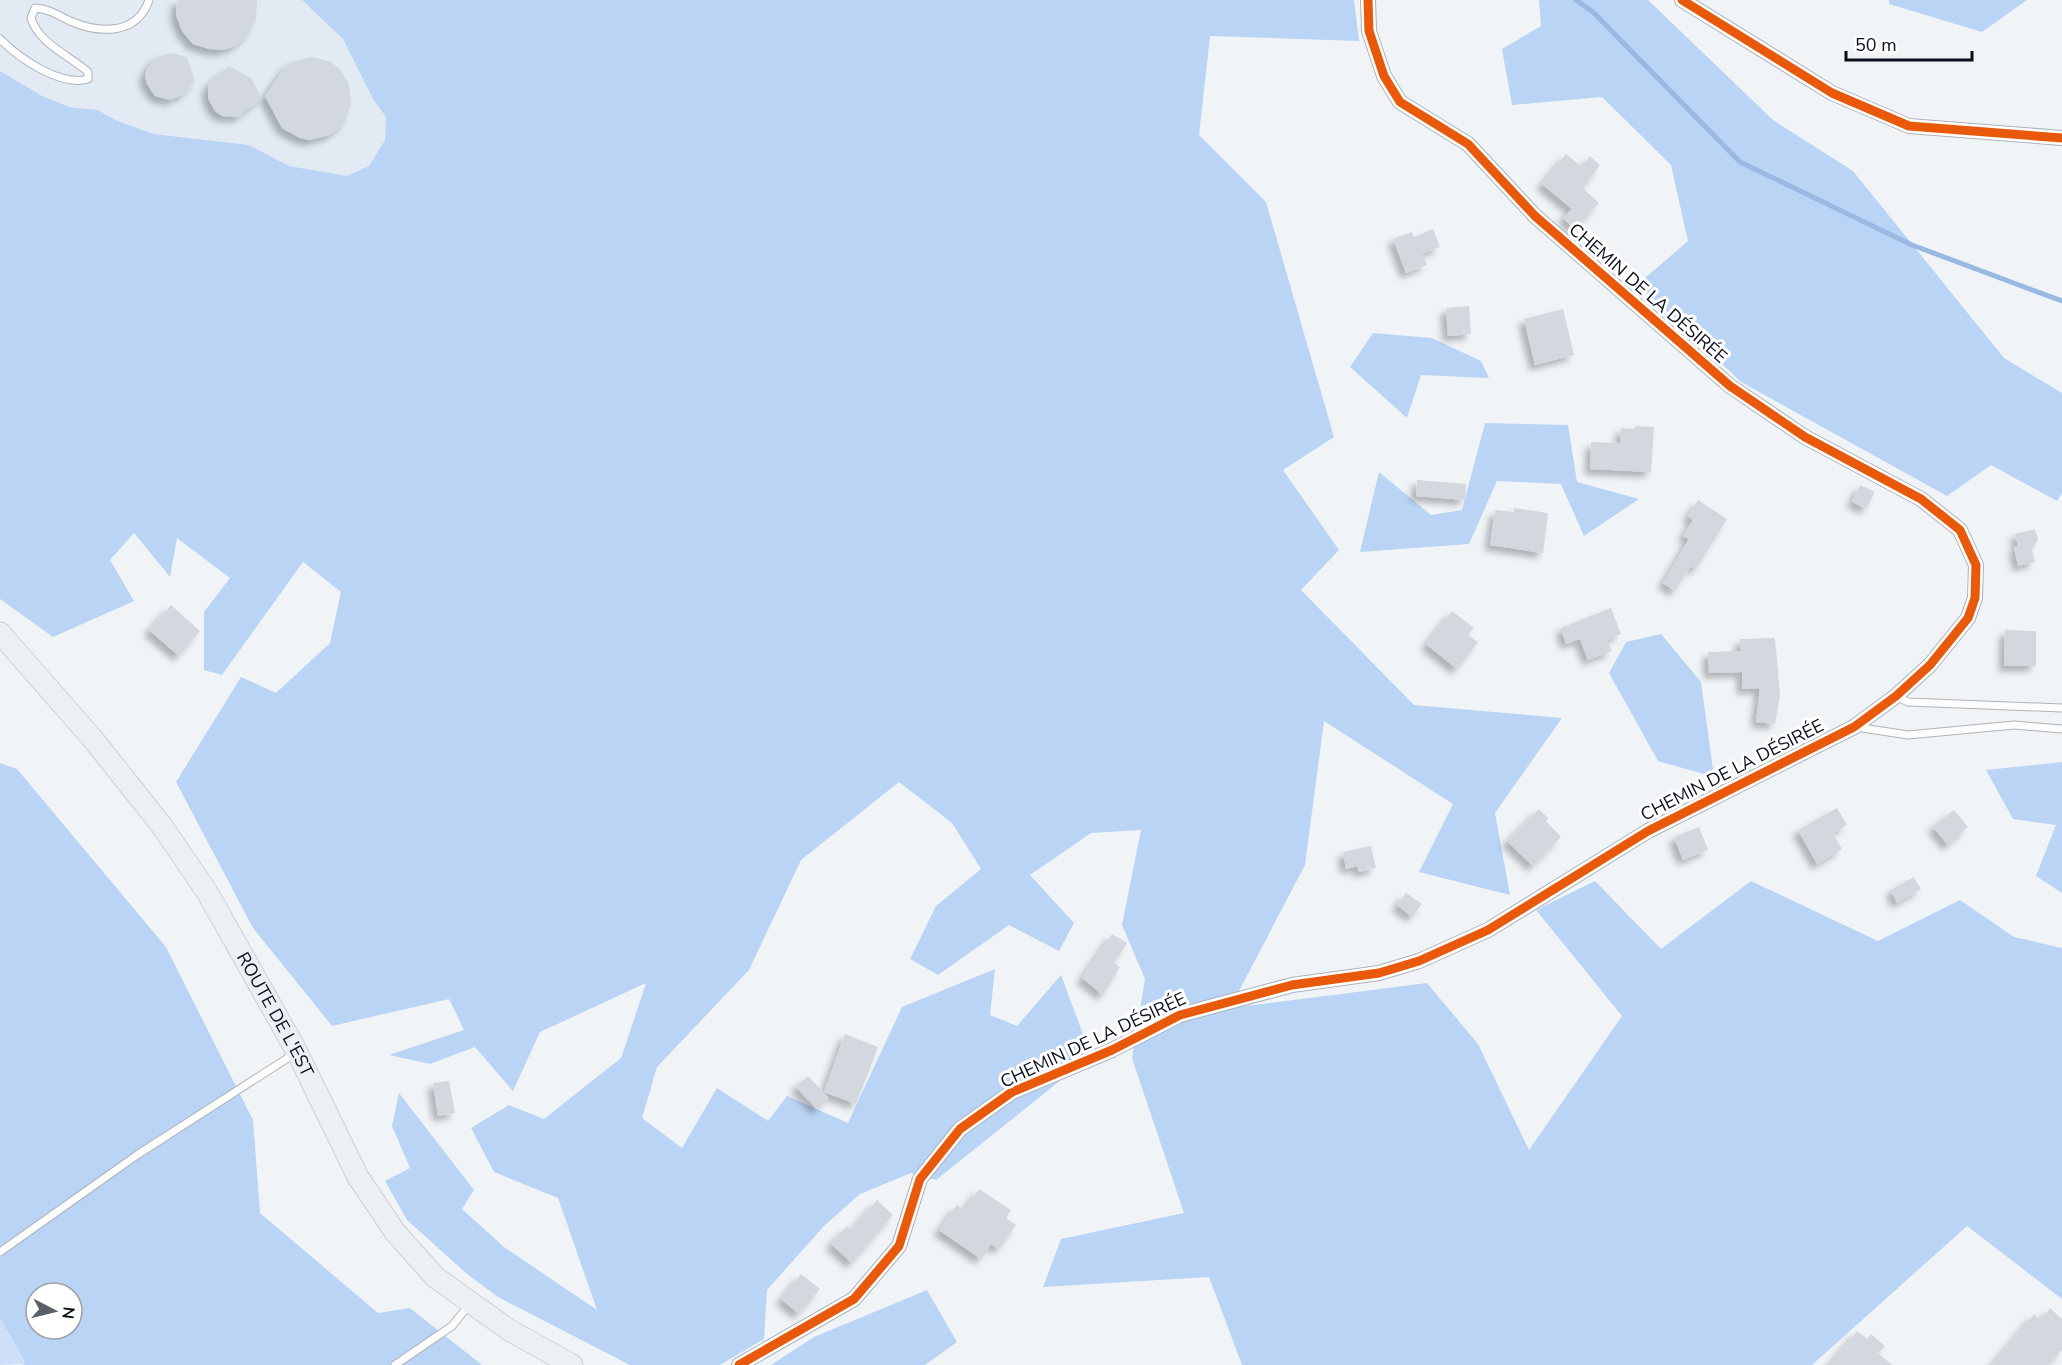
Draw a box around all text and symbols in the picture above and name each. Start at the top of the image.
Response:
scale bar [1846,24,1972,62]
text: 50 m [1855,33,1897,57]
street label: CHEMIN DE LA DÉSIRÉE [1564,218,1732,368]
street label: CHEMIN DE LA DÉSIRÉE [1636,713,1828,827]
street label: ROUTE DE L'EST [231,948,319,1081]
street label: CHEMIN DE LA DÉSIRÉE [996,986,1190,1094]
north arrow [24,1281,84,1341]
text: N [56,1305,80,1320]

